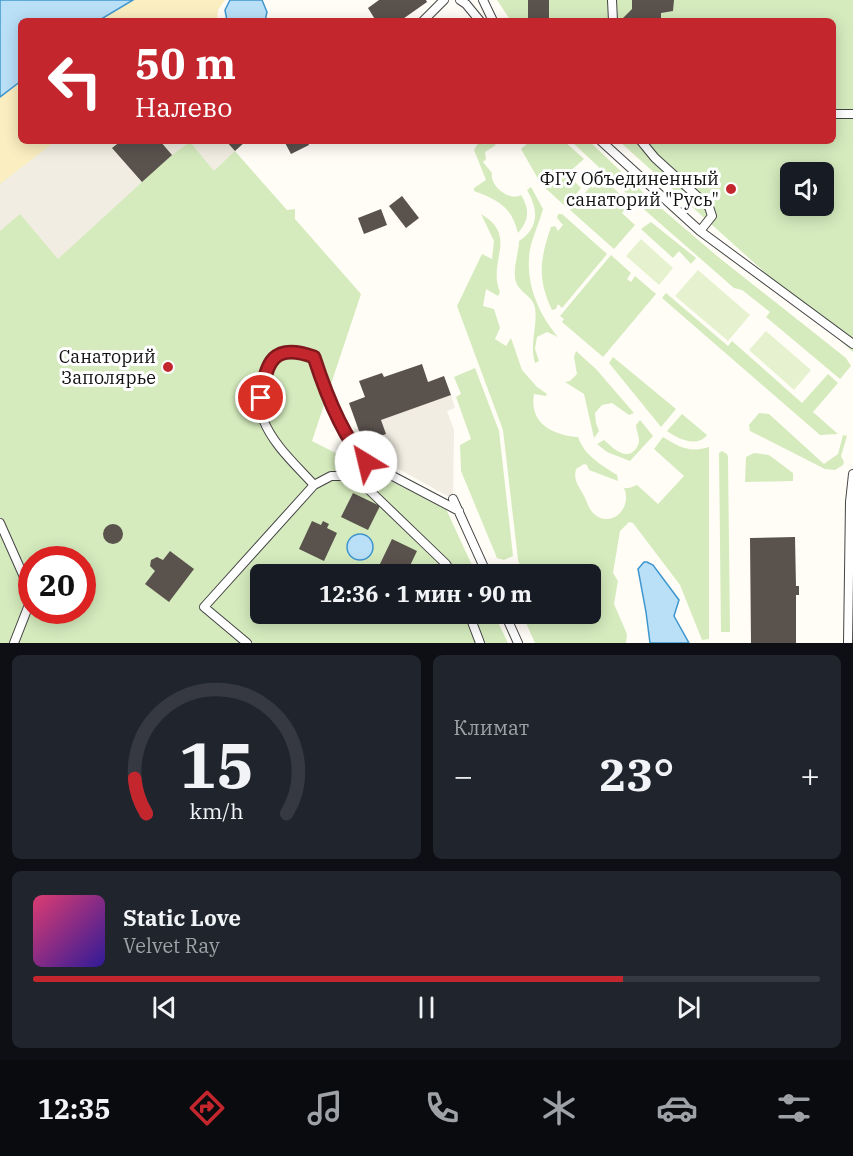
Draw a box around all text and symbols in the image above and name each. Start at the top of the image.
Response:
text: 50 m [135,36,236,91]
icon: left [36,42,114,120]
text: Налево [135,89,232,124]
map controls [780,162,834,216]
button: sound [780,162,834,216]
place label: ФГУ Объединенный санаторий "Русь" [540,167,719,211]
marker: ФГУ Объединенный санаторий "Русь" [724,182,738,196]
place label: Санаторий Заполярье [59,345,156,389]
marker: Санаторий Заполярье [161,360,175,374]
pin [235,372,286,423]
icon: arrive [244,381,277,414]
position arrow [334,430,398,494]
speed limit sign: 20 [18,546,96,624]
text: 12:36 · 1 мин · 90 m [319,579,532,608]
text: Климат [454,714,529,741]
text: 15 [179,724,254,805]
text: 23° [599,745,674,803]
text: − [454,754,473,797]
text: + [800,754,820,797]
text: km/h [189,797,243,825]
text: Static Love [123,903,241,932]
text: Velvet Ray [123,932,220,959]
icon: previous [148,991,181,1024]
icon: pause [410,991,443,1024]
icon: next [672,991,705,1024]
icon: directions [186,1087,228,1129]
icon: music [304,1087,346,1129]
icon: phone [421,1087,463,1129]
icon: climate [538,1087,580,1129]
icon: car [656,1087,698,1129]
icon: filters [773,1087,815,1129]
text: 12:35 [38,1091,111,1126]

